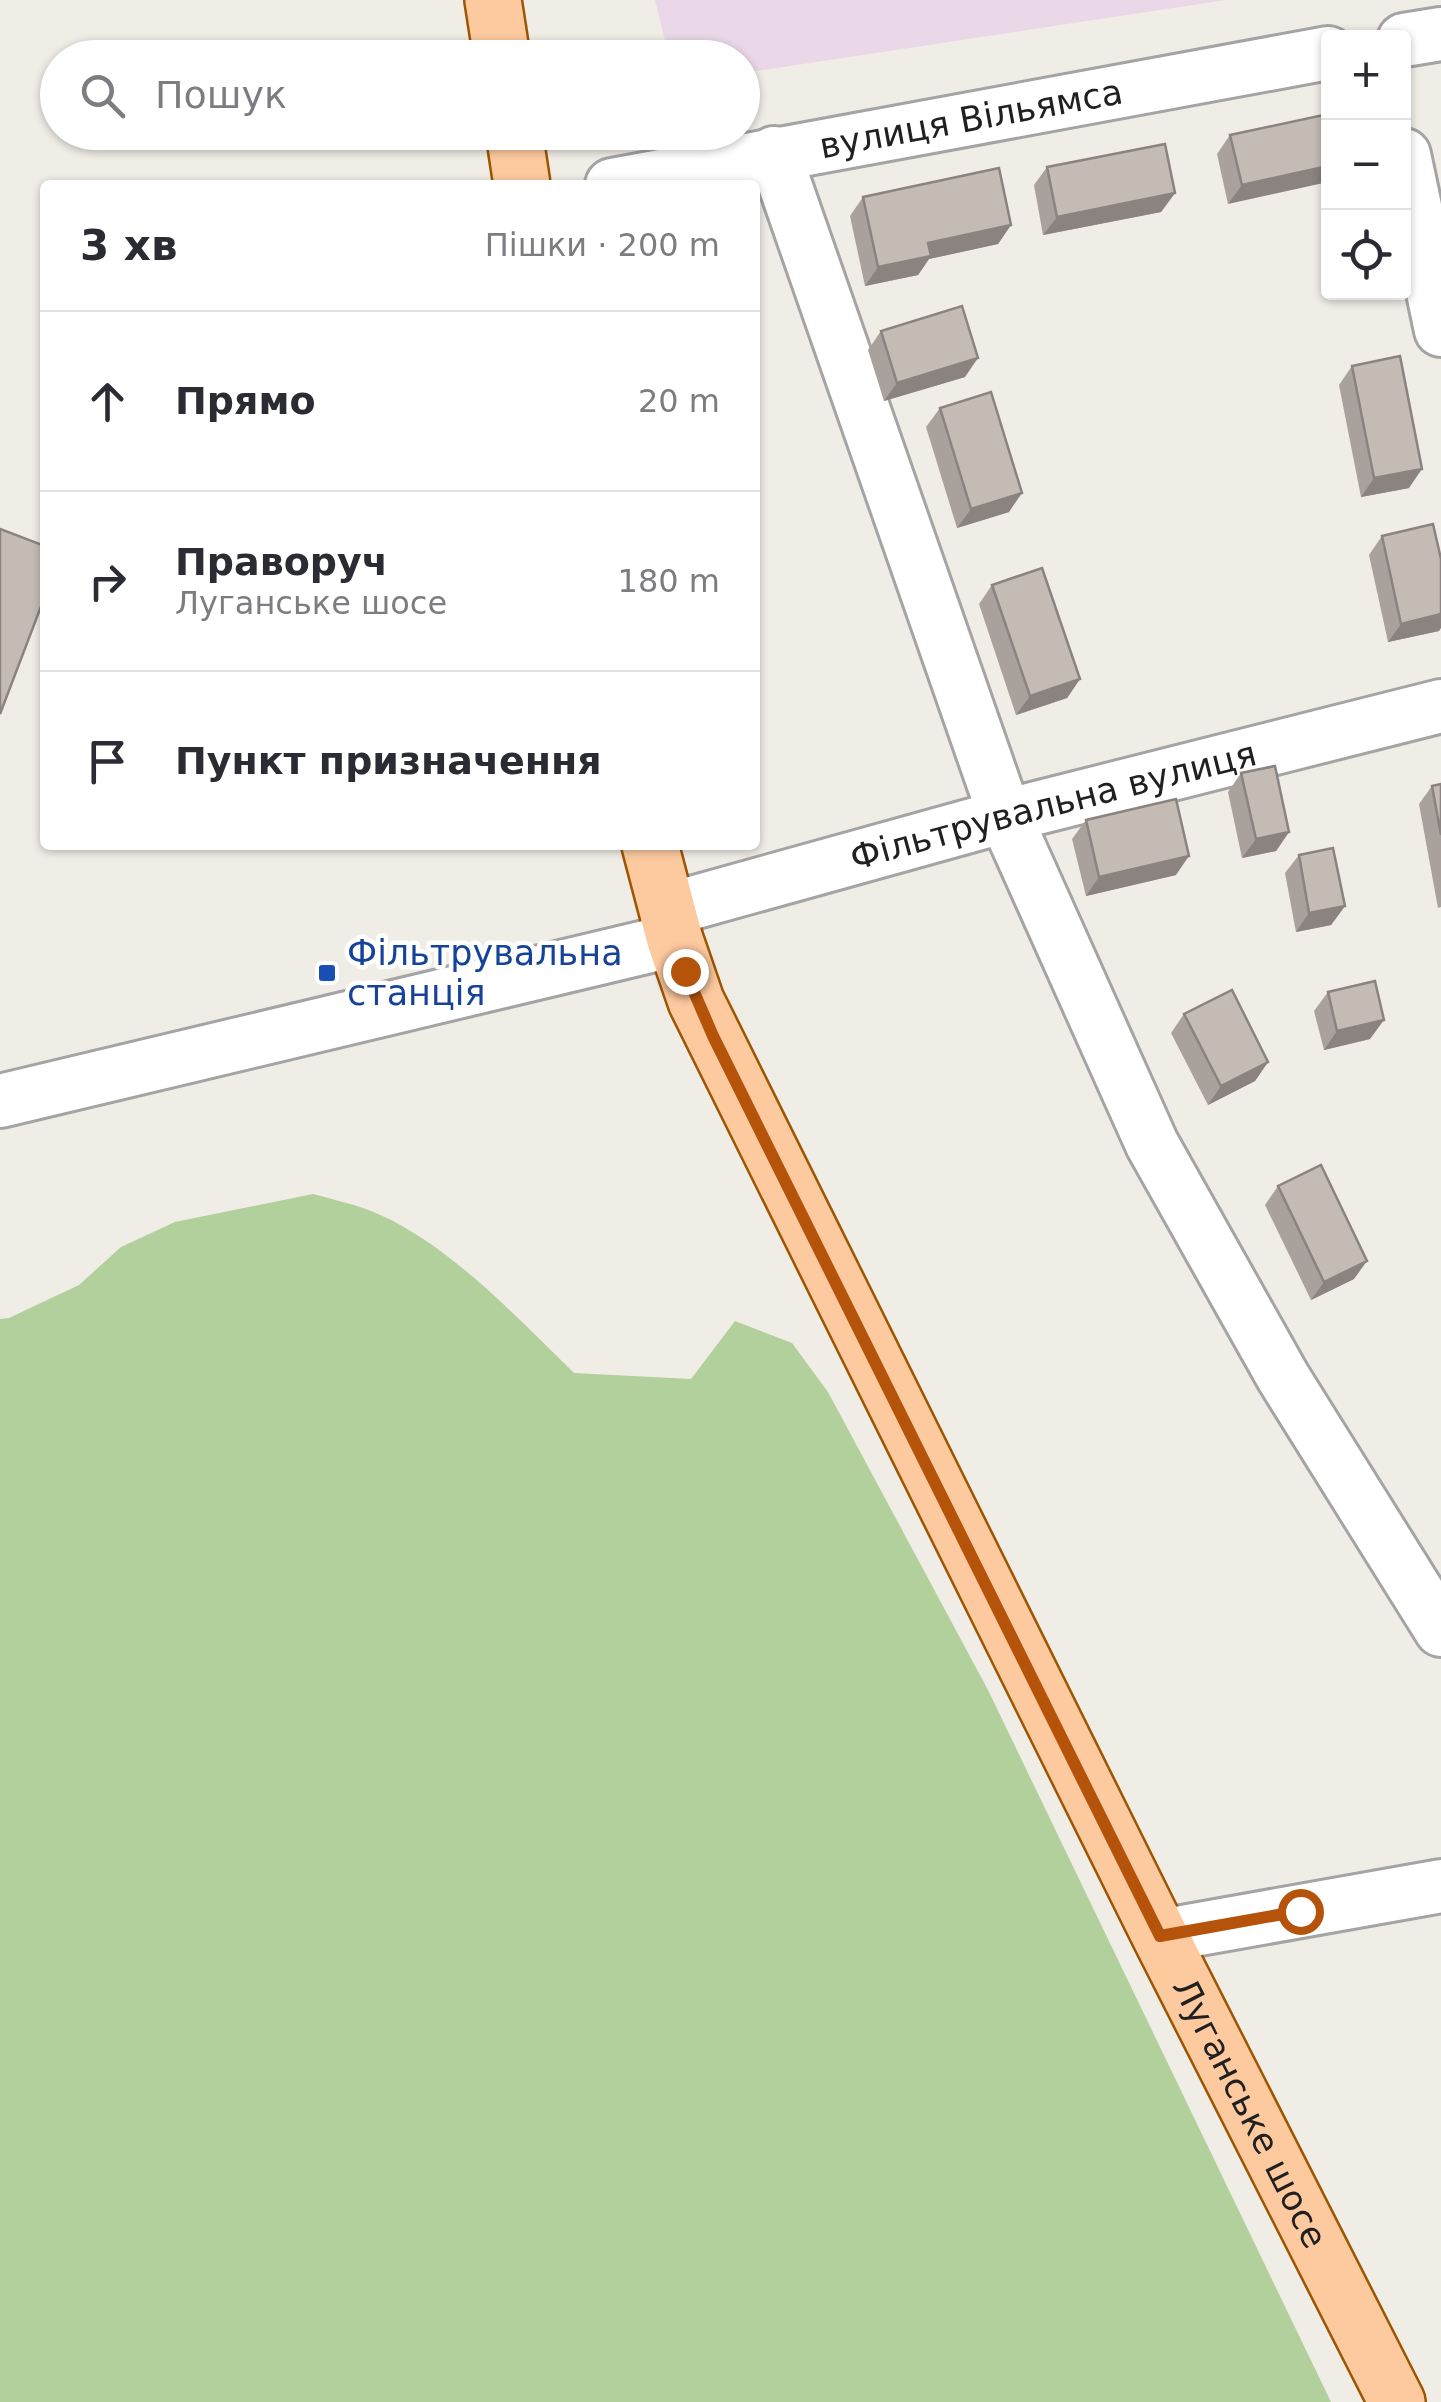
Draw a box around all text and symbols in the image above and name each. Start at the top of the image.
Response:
map controls [1321,30,1411,300]
button: + [1321,30,1411,120]
search box [40,40,760,150]
icon: search [75,68,130,123]
street label: вулиця Вільямса [816,71,1126,166]
text: Пошук [155,73,287,117]
button: − [1321,120,1411,210]
button: locate [1321,210,1411,300]
text: 3 хв [80,221,178,270]
text: Пішки · 200 m [485,226,720,264]
icon: ahead [80,374,135,429]
text: Прямо [175,379,316,423]
text: 20 m [638,382,720,420]
text: Праворуч [175,540,388,584]
icon: right [80,554,135,609]
text: 180 m [618,562,720,600]
text: Луганське шосе [175,584,447,622]
street label: Фільтрувальна вулиця [846,733,1260,878]
icon: arrive [80,734,135,789]
text: Пункт призначення [175,739,602,783]
place label: Фільтрувальна станція [347,933,623,1013]
route end [663,949,709,995]
marker: Фільтрувальна станція [316,962,338,984]
route start [1278,1889,1324,1935]
street label: Луганське шосе [1165,1971,1335,2255]

